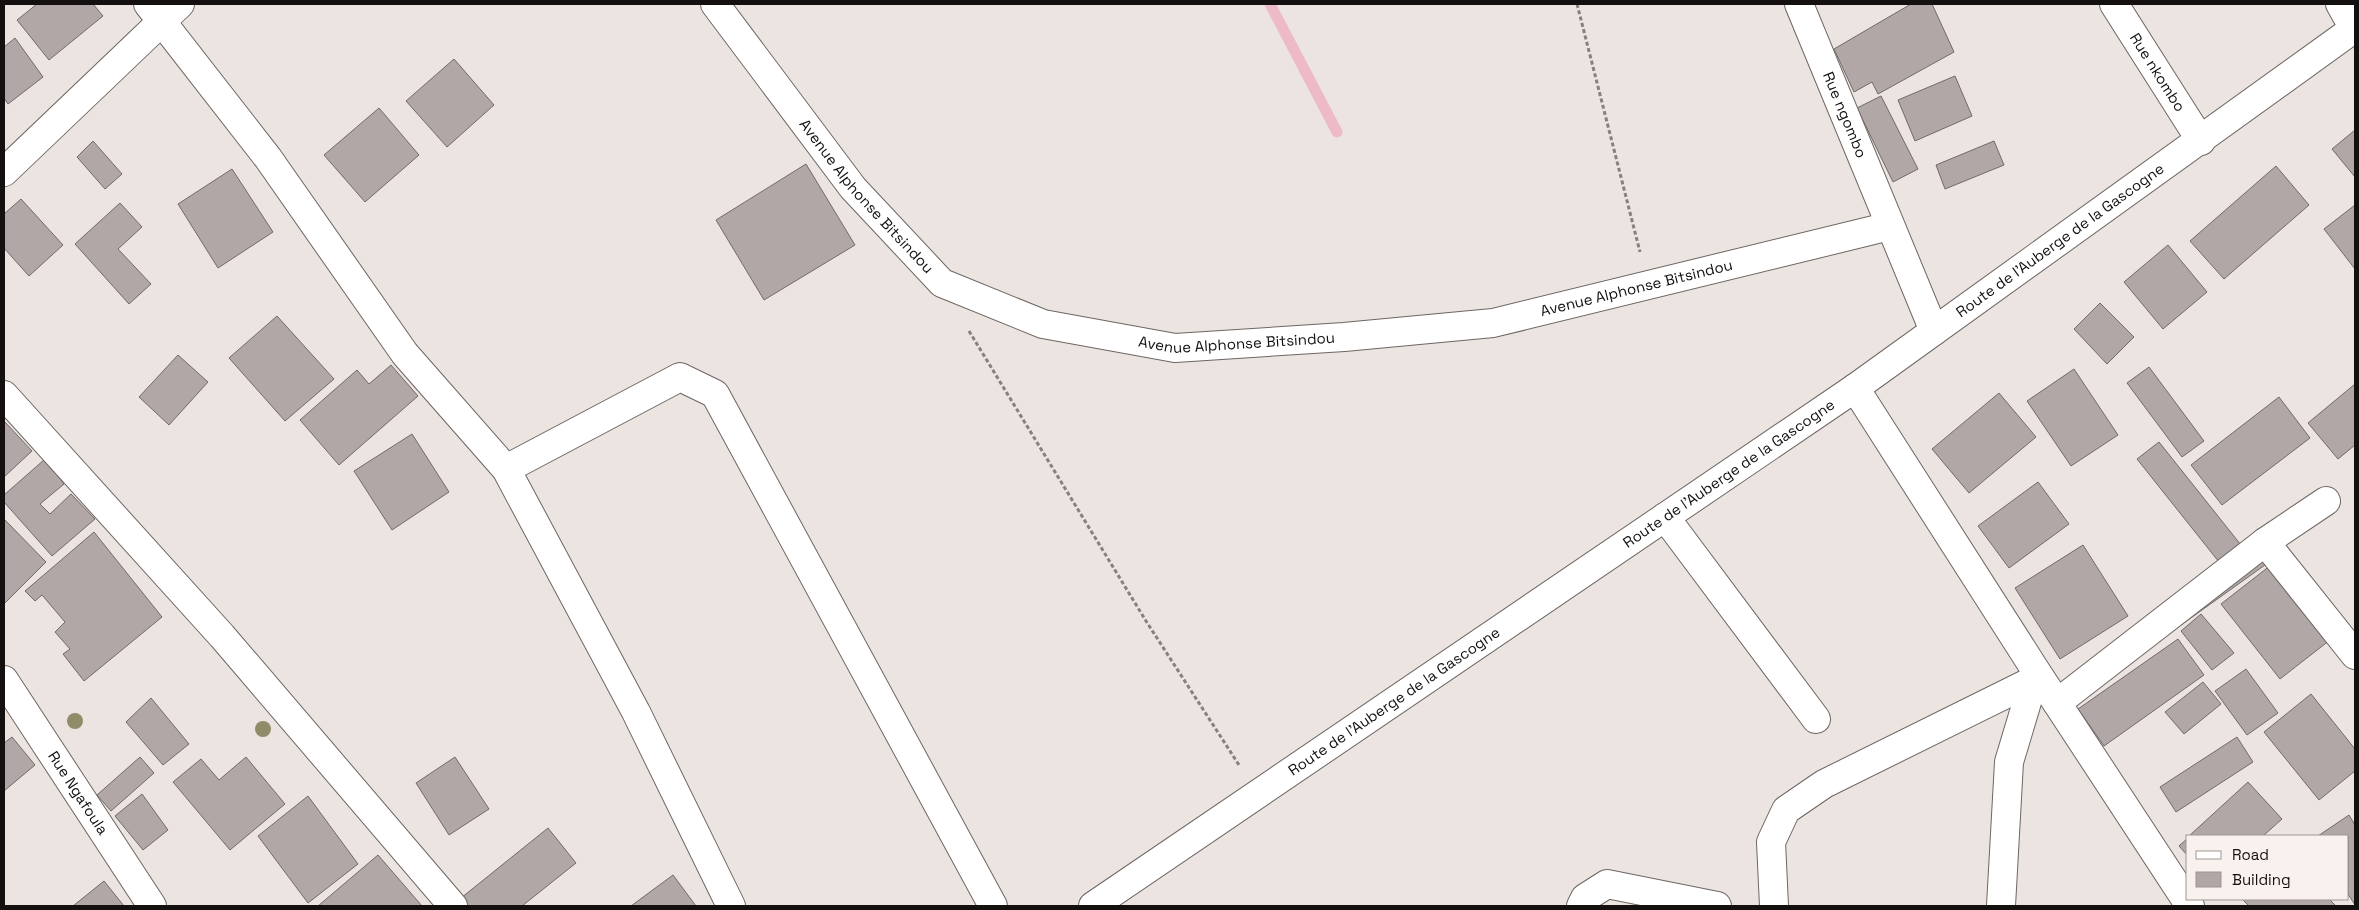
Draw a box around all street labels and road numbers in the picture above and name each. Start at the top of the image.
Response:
street label: Rue nkombo [2126,29,2190,115]
street label: Rue ngombo [1819,69,1871,161]
street label: Avenue Alphonse Bitsindou [796,115,938,277]
street label: Route de l'Auberge de la Gascogne [1952,159,2168,321]
street label: Avenue Alphonse Bitsindou [1538,255,1734,320]
street label: Avenue Alphonse Bitsindou [1137,328,1336,357]
street label: Route de l'Auberge de la Gascogne [1619,395,1838,552]
street label: Route de l'Auberge de la Gascogne [1284,622,1503,780]
street label: Rue Ngafoula [44,747,113,838]

